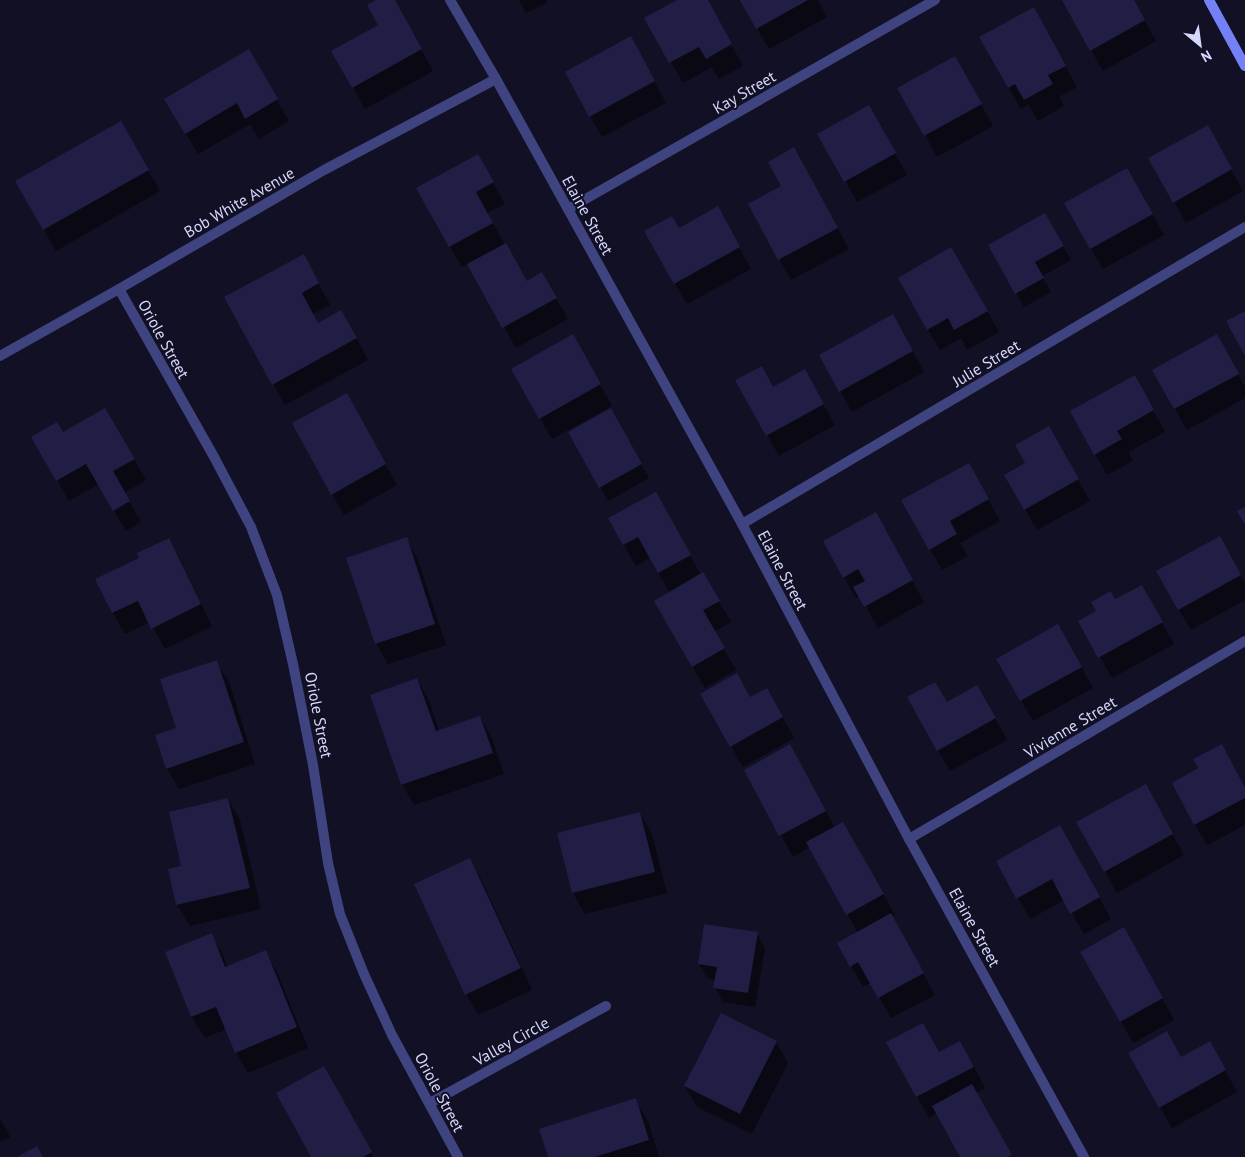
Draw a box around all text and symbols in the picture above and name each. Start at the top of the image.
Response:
north arrow [1175,20,1225,70]
text: N [1198,46,1215,66]
street label: Kay Street [709,66,779,118]
street label: Bob White Avenue [180,162,298,242]
street label: Elaine Street [558,172,618,259]
street label: Oriole Street [134,296,194,382]
street label: Julie Street [948,335,1024,392]
street label: Elaine Street [754,527,813,614]
street label: Oriole Street [301,670,337,760]
street label: Vivienne Street [1019,691,1120,763]
street label: Elaine Street [945,884,1005,971]
street label: Valley Circle [469,1012,552,1070]
street label: Oriole Street [411,1049,470,1136]

